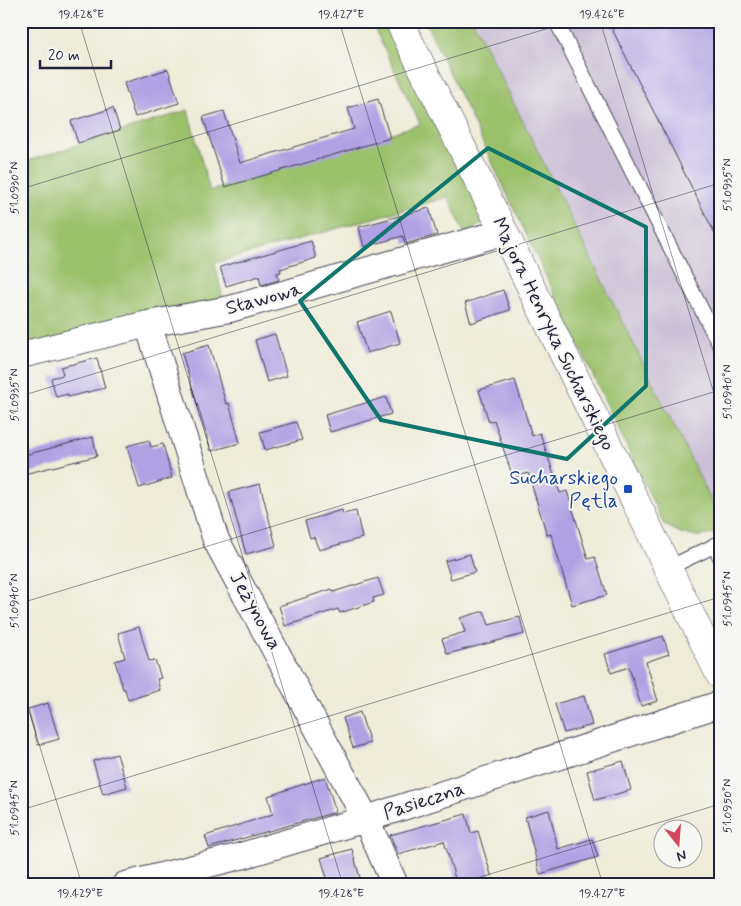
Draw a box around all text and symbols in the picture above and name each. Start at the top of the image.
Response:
text: 19.428°E [58,7,104,23]
text: 19.427°E [318,7,364,23]
text: 19.426°E [579,7,625,23]
scale bar [40,38,111,70]
text: 20 m [48,46,80,66]
text: 51.0935°N [720,158,736,212]
text: 51.0930°N [7,162,23,214]
street label: Majora Henryka Sucharskiego [485,213,621,455]
street label: Stawowa [223,276,306,322]
text: 51.0940°N [720,365,736,419]
text: 51.0935°N [7,368,23,422]
place label: Sucharskiego Pętla [509,465,618,515]
marker: Sucharskiego Pętla [622,483,634,495]
street label: Jeżynowa [222,567,288,655]
text: 51.0945°N [720,571,736,627]
text: 51.0940°N [7,574,23,628]
street label: Pasieczna [380,775,468,827]
text: 51.0950°N [720,779,736,833]
text: 51.0945°N [7,780,23,836]
north arrow [654,818,704,868]
text: N [674,846,689,865]
text: 19.429°E [57,886,103,902]
text: 19.428°E [318,886,364,902]
text: 19.427°E [579,886,625,902]

